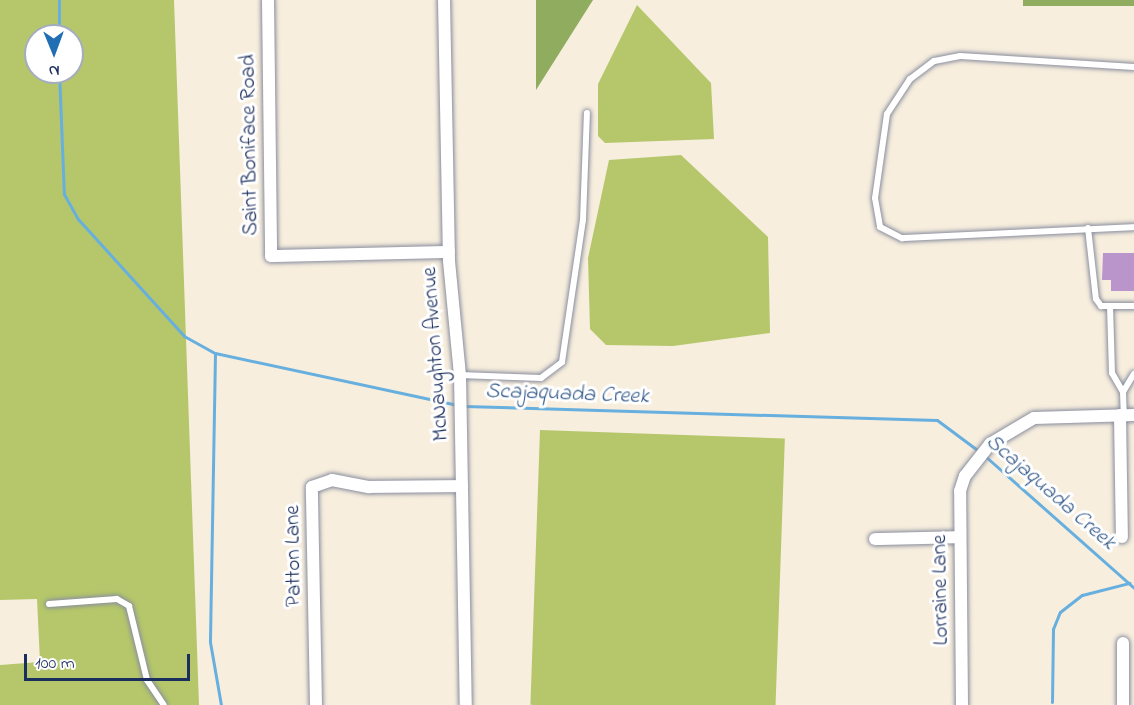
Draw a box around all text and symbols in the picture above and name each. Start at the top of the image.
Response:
north arrow [24,24,84,84]
street label: Saint Boniface Road [236,54,264,236]
text: N [49,58,60,82]
street label: McNaughton Avenue [417,266,455,442]
water label: Scajaquada Creek [485,379,649,411]
water label: Scajaquada Creek [980,429,1120,557]
street label: Patton Lane [281,505,307,607]
street label: Lorraine Lane [927,534,955,646]
scale bar [27,642,194,680]
text: 100 m [35,651,75,677]

